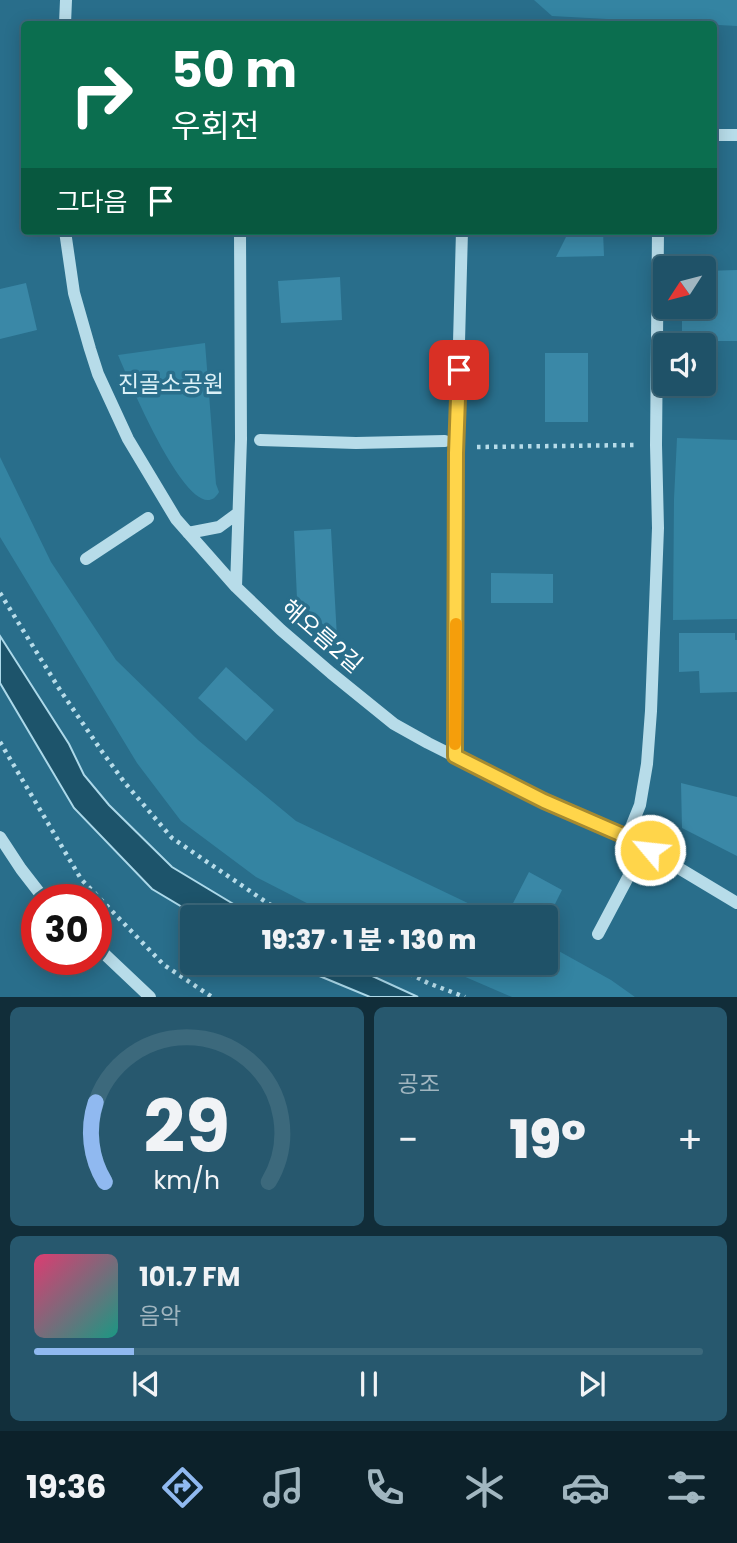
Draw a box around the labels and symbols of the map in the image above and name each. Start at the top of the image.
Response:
north arrow [653,256,716,318]
pin [429,340,489,400]
park label: 진골소공원 [118,368,224,400]
street label: 해오름2길 [275,592,369,680]
position arrow [613,813,687,887]
speed limit sign: 30 [21,884,112,975]

